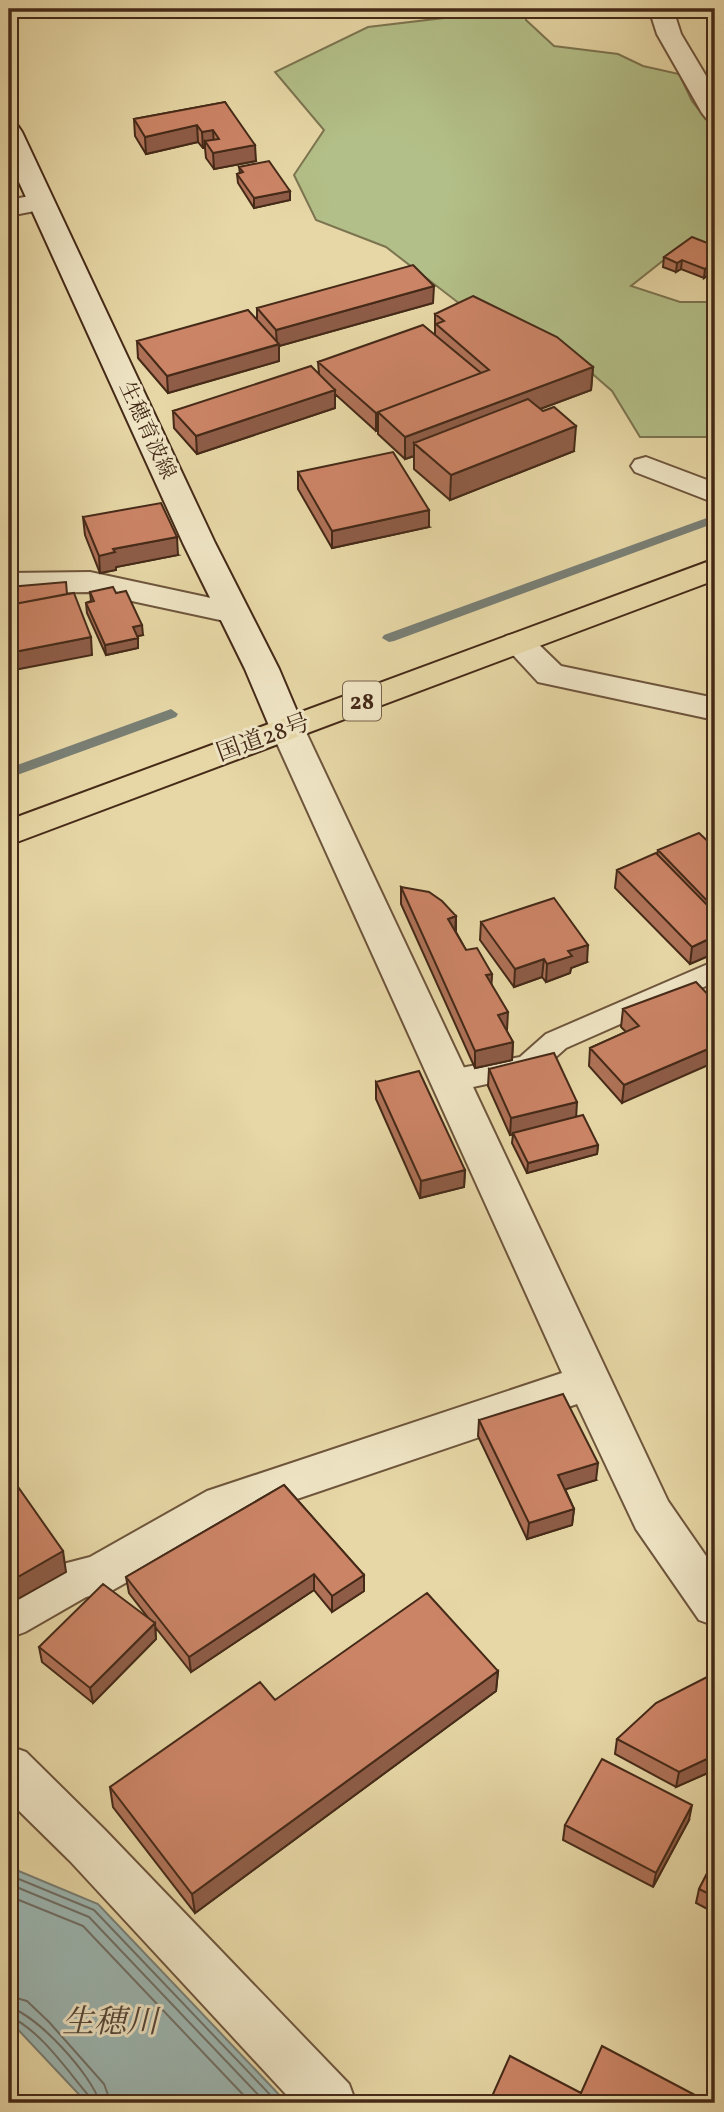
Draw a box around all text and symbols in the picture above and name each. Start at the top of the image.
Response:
street label: 生穂育波線 [111,377,182,484]
road number: 28 [343,681,381,720]
street label: 国道28号 [212,706,315,771]
water label: 生穂川 [62,2002,161,2046]

